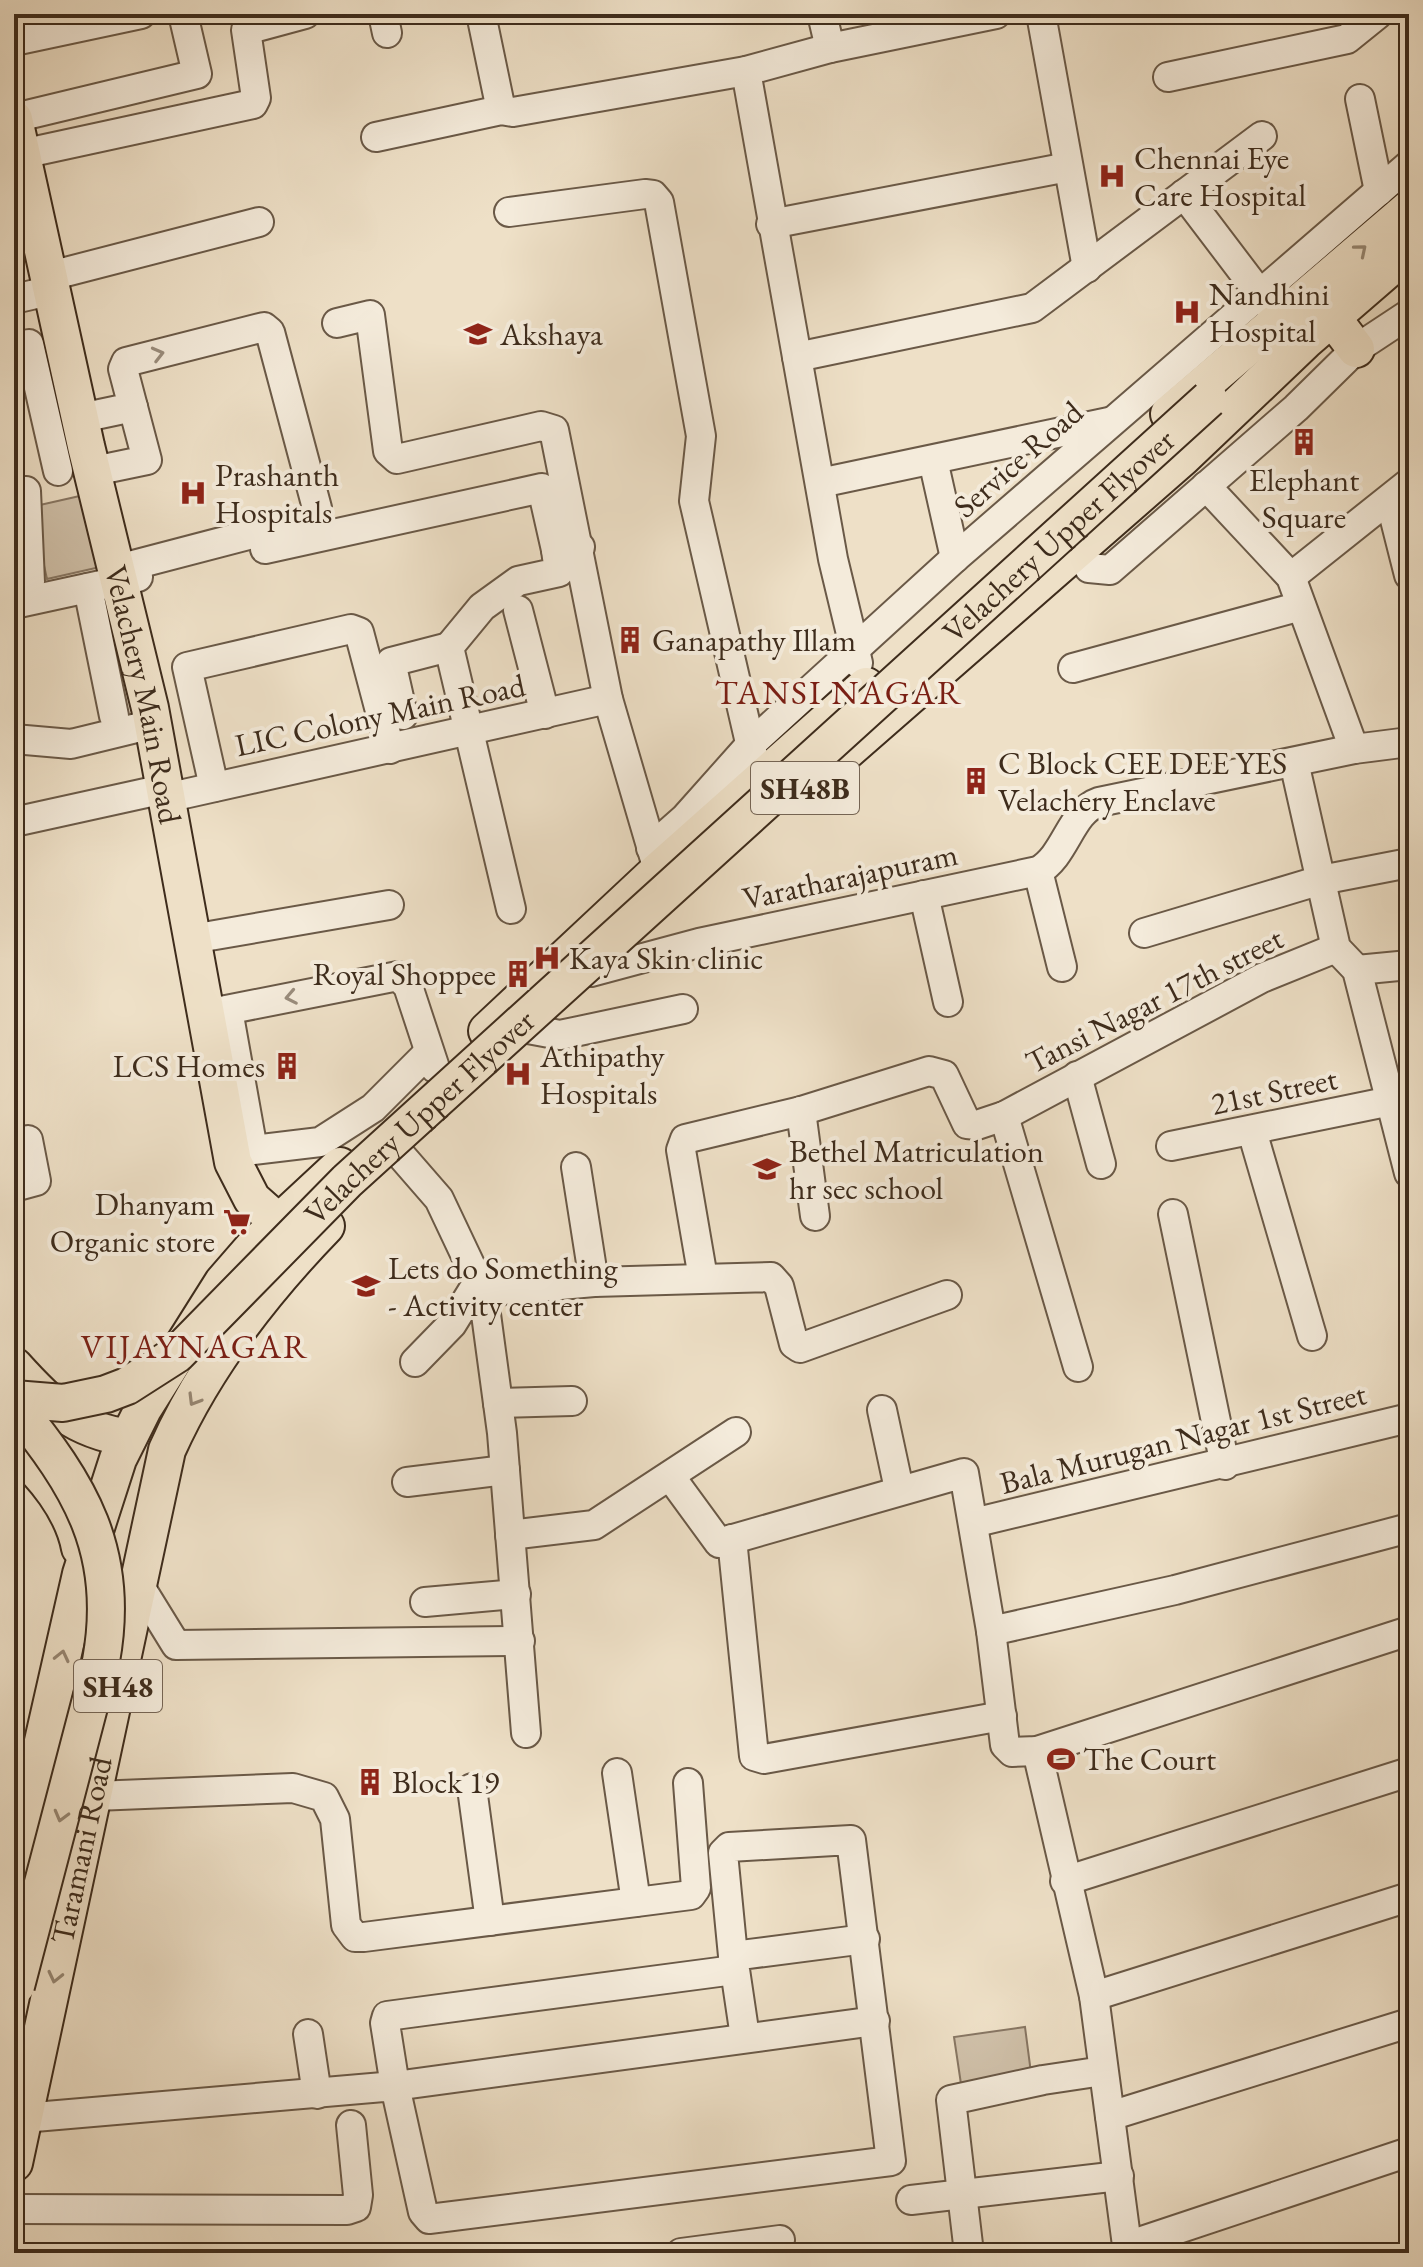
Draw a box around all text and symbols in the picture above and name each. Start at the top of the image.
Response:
place label: Chennai Eye Care Hospital [1134,137,1306,216]
hospital icon: Chennai Eye Care Hospital [1097,161,1127,191]
one-way arrow [1351,245,1366,260]
place label: Nandhini Hospital [1209,273,1329,352]
hospital icon: Nandhini Hospital [1172,297,1202,327]
place label: Akshaya [499,313,603,355]
school or university icon: Akshaya [463,319,493,349]
one-way arrow [150,346,164,363]
street label: Service Road [945,391,1092,527]
street label: Velachery Upper Flyover [933,419,1184,652]
building icon: Elephant Square [1289,427,1319,457]
place label: Prashanth Hospitals [215,454,339,533]
place label: Elephant Square [1249,459,1359,538]
hospital icon: Prashanth Hospitals [178,478,208,508]
street label: Velachery Main Road [95,561,192,828]
place label: Ganapathy Illam [652,619,856,661]
building icon: Ganapathy Illam [615,625,645,655]
street label: LIC Colony Main Road [231,664,530,766]
district label: TANSI NAGAR [715,670,963,714]
place label: C Block CEE DEE YES Velachery Enclave [998,742,1287,821]
road number: SH48B [751,762,859,814]
building icon: C Block CEE DEE YES Velachery Enclave [961,766,991,796]
street label: Varatharajapuram [739,833,961,919]
street label: Tansi Nagar 17th street [1018,917,1290,1083]
place label: Kaya Skin clinic [569,937,763,979]
hospital icon: Kaya Skin clinic [532,943,562,973]
place label: Royal Shoppee [313,953,496,995]
building icon: Royal Shoppee [503,959,533,989]
one-way arrow [284,988,298,1005]
street label: Velachery Upper Flyover [295,1000,544,1234]
place label: Athipathy Hospitals [539,1035,665,1114]
place label: LCS Homes [113,1045,265,1087]
building icon: LCS Homes [272,1051,302,1081]
street label: 21st Street [1207,1057,1341,1125]
hospital icon: Athipathy Hospitals [503,1059,533,1089]
place label: Bethel Matriculation hr sec school [789,1130,1044,1209]
school or university icon: Bethel Matriculation hr sec school [752,1154,782,1184]
place label: Dhanyam Organic store [50,1183,215,1262]
supermarket icon: Dhanyam Organic store [222,1207,252,1237]
place label: Lets do Something - Activity center [388,1247,619,1326]
school or university icon: Lets do Something - Activity center [351,1271,381,1301]
district label: VIJAYNAGAR [81,1324,309,1368]
street label: Bala Murugan Nagar 1st Street [996,1372,1370,1504]
one-way arrow [188,1391,203,1406]
one-way arrow [52,1650,69,1664]
road number: SH48 [74,1660,162,1712]
place label: The Court [1083,1738,1216,1780]
sports icon: The Court [1046,1744,1076,1774]
street label: Taramani Road [41,1752,122,1948]
place label: Block 19 [392,1761,499,1803]
building icon: Block 19 [355,1767,385,1797]
one-way arrow [53,1808,70,1822]
one-way arrow [47,1970,64,1984]

